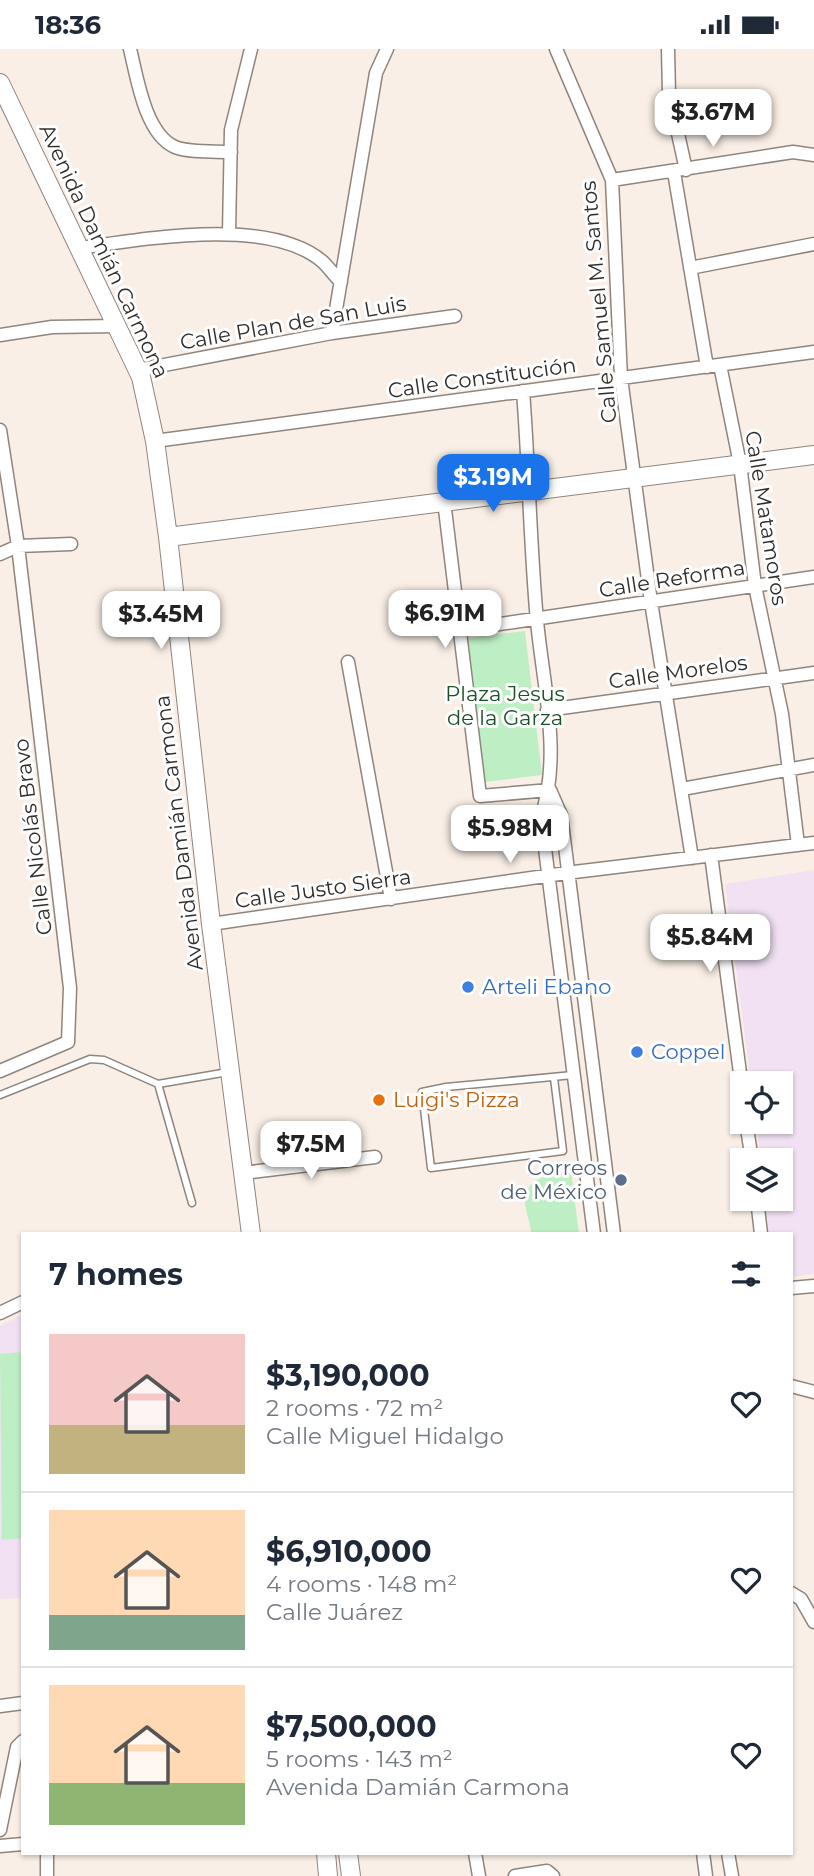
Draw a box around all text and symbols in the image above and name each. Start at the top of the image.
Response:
text: 18:36 [35,9,101,41]
pin: $3.67M [656,90,770,149]
text: $3.67M [671,98,755,126]
street label: Avenida Damián Carmona [35,120,174,382]
street label: Calle Samuel M. Santos [575,180,622,424]
street label: Calle Plan de San Luis [178,290,408,355]
street label: Calle Constitución [386,352,578,403]
street label: Calle Matamoros [740,429,793,607]
pin: $3.19M [436,455,550,514]
text: $3.19M [453,463,533,491]
street label: Calle Reforma [597,555,747,602]
pin: $3.45M [104,591,218,651]
pin: $6.91M [388,591,502,650]
text: $6.91M [404,599,486,627]
text: $3.45M [118,600,204,628]
street label: Calle Morelos [607,649,749,694]
park label: Plaza Jesus de la Garza [445,681,565,730]
street label: Avenida Damián Carmona [149,694,208,972]
street label: Calle Nicolás Bravo [8,737,57,937]
pin: $5.98M [453,805,567,865]
text: $5.98M [467,814,553,842]
street label: Calle Justo Sierra [233,864,413,913]
pin: $5.84M [653,915,767,974]
text: $5.84M [666,923,754,951]
place label: Arteli Ebano [482,974,611,999]
marker: Arteli Ebano [460,979,476,995]
place label: Coppel [651,1039,725,1064]
marker: Coppel [629,1044,645,1060]
map controls [730,1071,793,1211]
button: locate [730,1071,793,1134]
place label: Luigi's Pizza [393,1087,520,1112]
marker: Luigi's Pizza [371,1092,387,1108]
pin: $7.5M [262,1121,360,1181]
text: $7.5M [276,1130,346,1158]
button: layers [730,1148,793,1211]
place label: Correos de México [500,1155,607,1204]
marker: Correos de México [613,1172,629,1188]
icon: filters [727,1255,765,1293]
text: 7 homes [49,1256,183,1293]
text: $3,190,000 [266,1357,430,1394]
icon: home [105,1362,189,1446]
icon: heart [727,1385,765,1423]
text: 2 rooms · 72 m² [266,1394,443,1422]
text: Calle Miguel Hidalgo [266,1422,504,1450]
text: $6,910,000 [266,1533,432,1570]
icon: home [105,1538,189,1622]
icon: heart [727,1561,765,1599]
text: 4 rooms · 148 m² [266,1570,457,1598]
text: Calle Juárez [266,1598,403,1626]
text: $7,500,000 [266,1708,437,1745]
icon: home [105,1713,189,1797]
icon: heart [727,1736,765,1774]
text: 5 rooms · 143 m² [266,1745,453,1773]
text: Avenida Damián Carmona [266,1773,570,1801]

